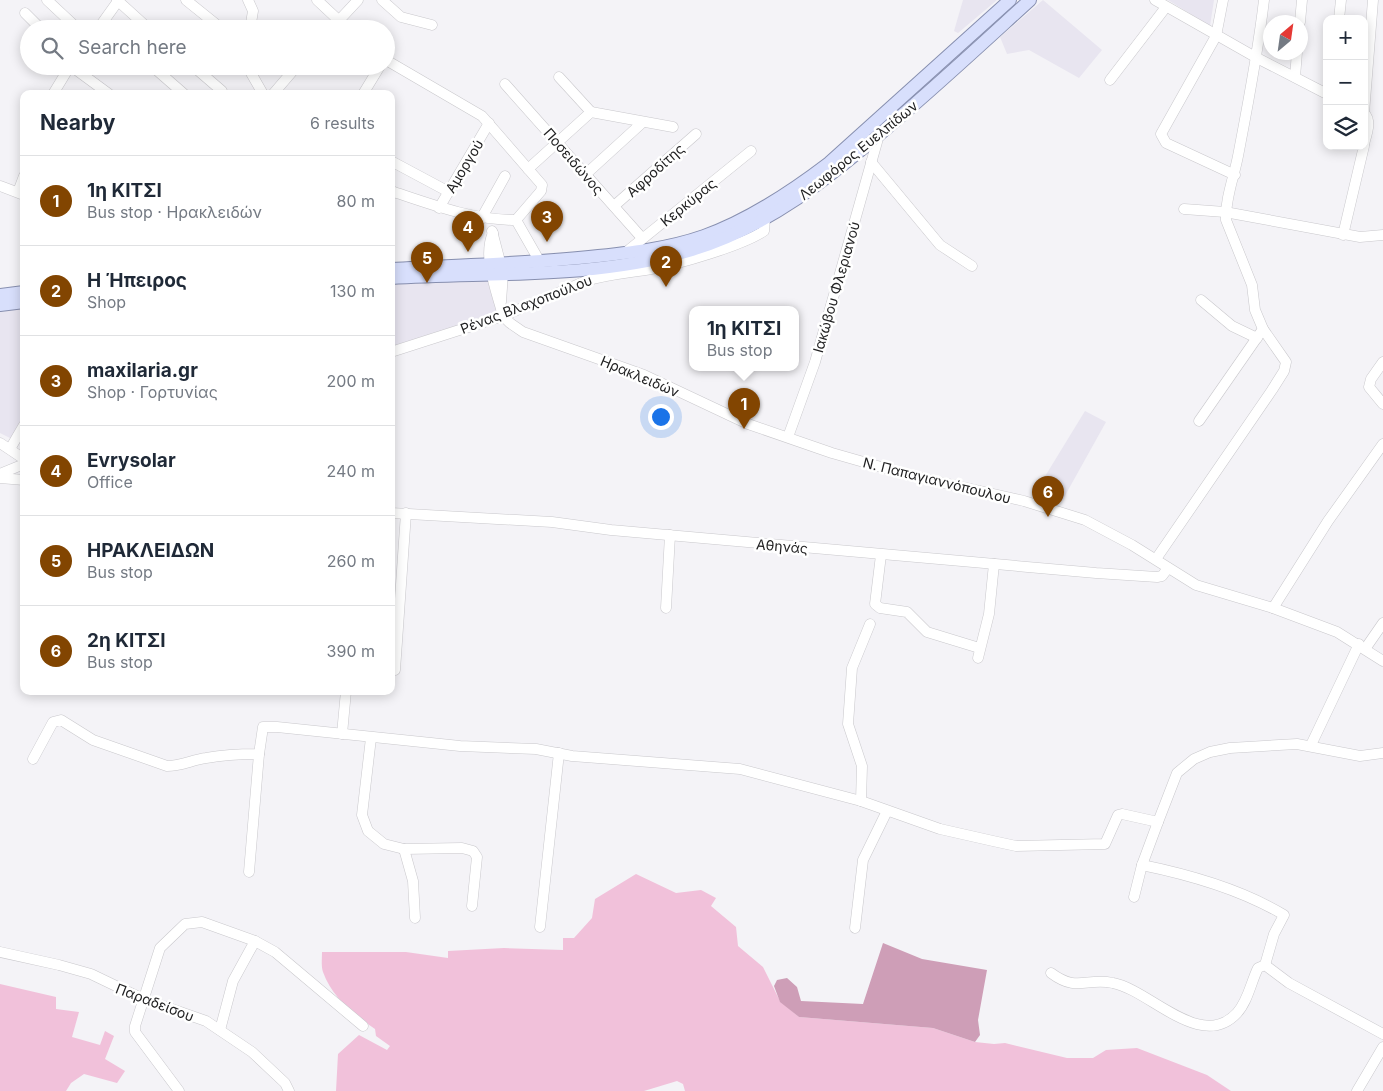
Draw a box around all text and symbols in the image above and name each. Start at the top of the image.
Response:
north arrow [1263,15,1308,60]
map controls [1323,15,1368,150]
button: + [1323,15,1368,60]
search box [20,20,395,75]
icon: search [38,34,66,62]
text: Search here [78,36,187,59]
button: − [1323,60,1368,105]
street label: Λεωφόρος Ευελπίδων [795,97,921,203]
button: layers [1323,105,1368,150]
text: Nearby [40,110,115,135]
text: 6 results [310,113,375,133]
street label: Ποσειδώνος [540,124,608,198]
street label: Αμοργού [441,136,487,196]
street label: Αφροδίτης [623,140,687,200]
street label: Κερκύρας [657,174,719,230]
text: 1η ΚΙΤΣΙ [87,179,162,202]
text: 1 [53,191,59,211]
text: 80 m [336,191,375,211]
pin: 3 [531,201,563,242]
text: Bus stop · Ηρακλειδών [87,202,262,222]
pin: 4 [452,211,484,252]
street label: Ιακώβου Φλεριανού [809,219,863,355]
pin: 5 [411,242,443,283]
pin: 2 [650,246,682,287]
text: Η Ήπειρος [87,269,187,292]
street label: Ρένας Βλαχοπούλου [458,271,594,337]
text: 2 [51,281,61,301]
text: 130 m [330,281,375,301]
text: Shop [87,292,126,312]
popup [689,306,799,371]
text: 1η ΚΙΤΣΙ [707,317,781,340]
text: Bus stop [707,340,772,360]
street label: Ηρακλειδών [598,352,682,400]
text: maxilaria.gr [87,359,198,382]
text: 3 [51,371,61,391]
text: 200 m [327,371,375,391]
text: Shop · Γορτυνίας [87,382,218,402]
pin: 1 [728,388,760,429]
your location [648,404,674,430]
text: Evrysolar [87,449,176,472]
street label: Ν. Παπαγιαννόπουλου [861,453,1013,507]
text: 4 [51,461,61,481]
text: 240 m [327,461,375,481]
text: Office [87,472,133,492]
pin: 6 [1032,476,1064,517]
street label: Αθηνάς [755,535,809,557]
text: ΗΡΑΚΛΕΙΔΩΝ [87,539,214,562]
text: 5 [51,551,61,571]
text: 260 m [327,551,375,571]
text: Bus stop [87,562,153,582]
text: 2η ΚΙΤΣΙ [87,629,166,652]
text: 6 [51,641,61,661]
text: 390 m [327,641,375,661]
text: Bus stop [87,652,153,672]
street label: Παραδείσου [114,979,196,1025]

